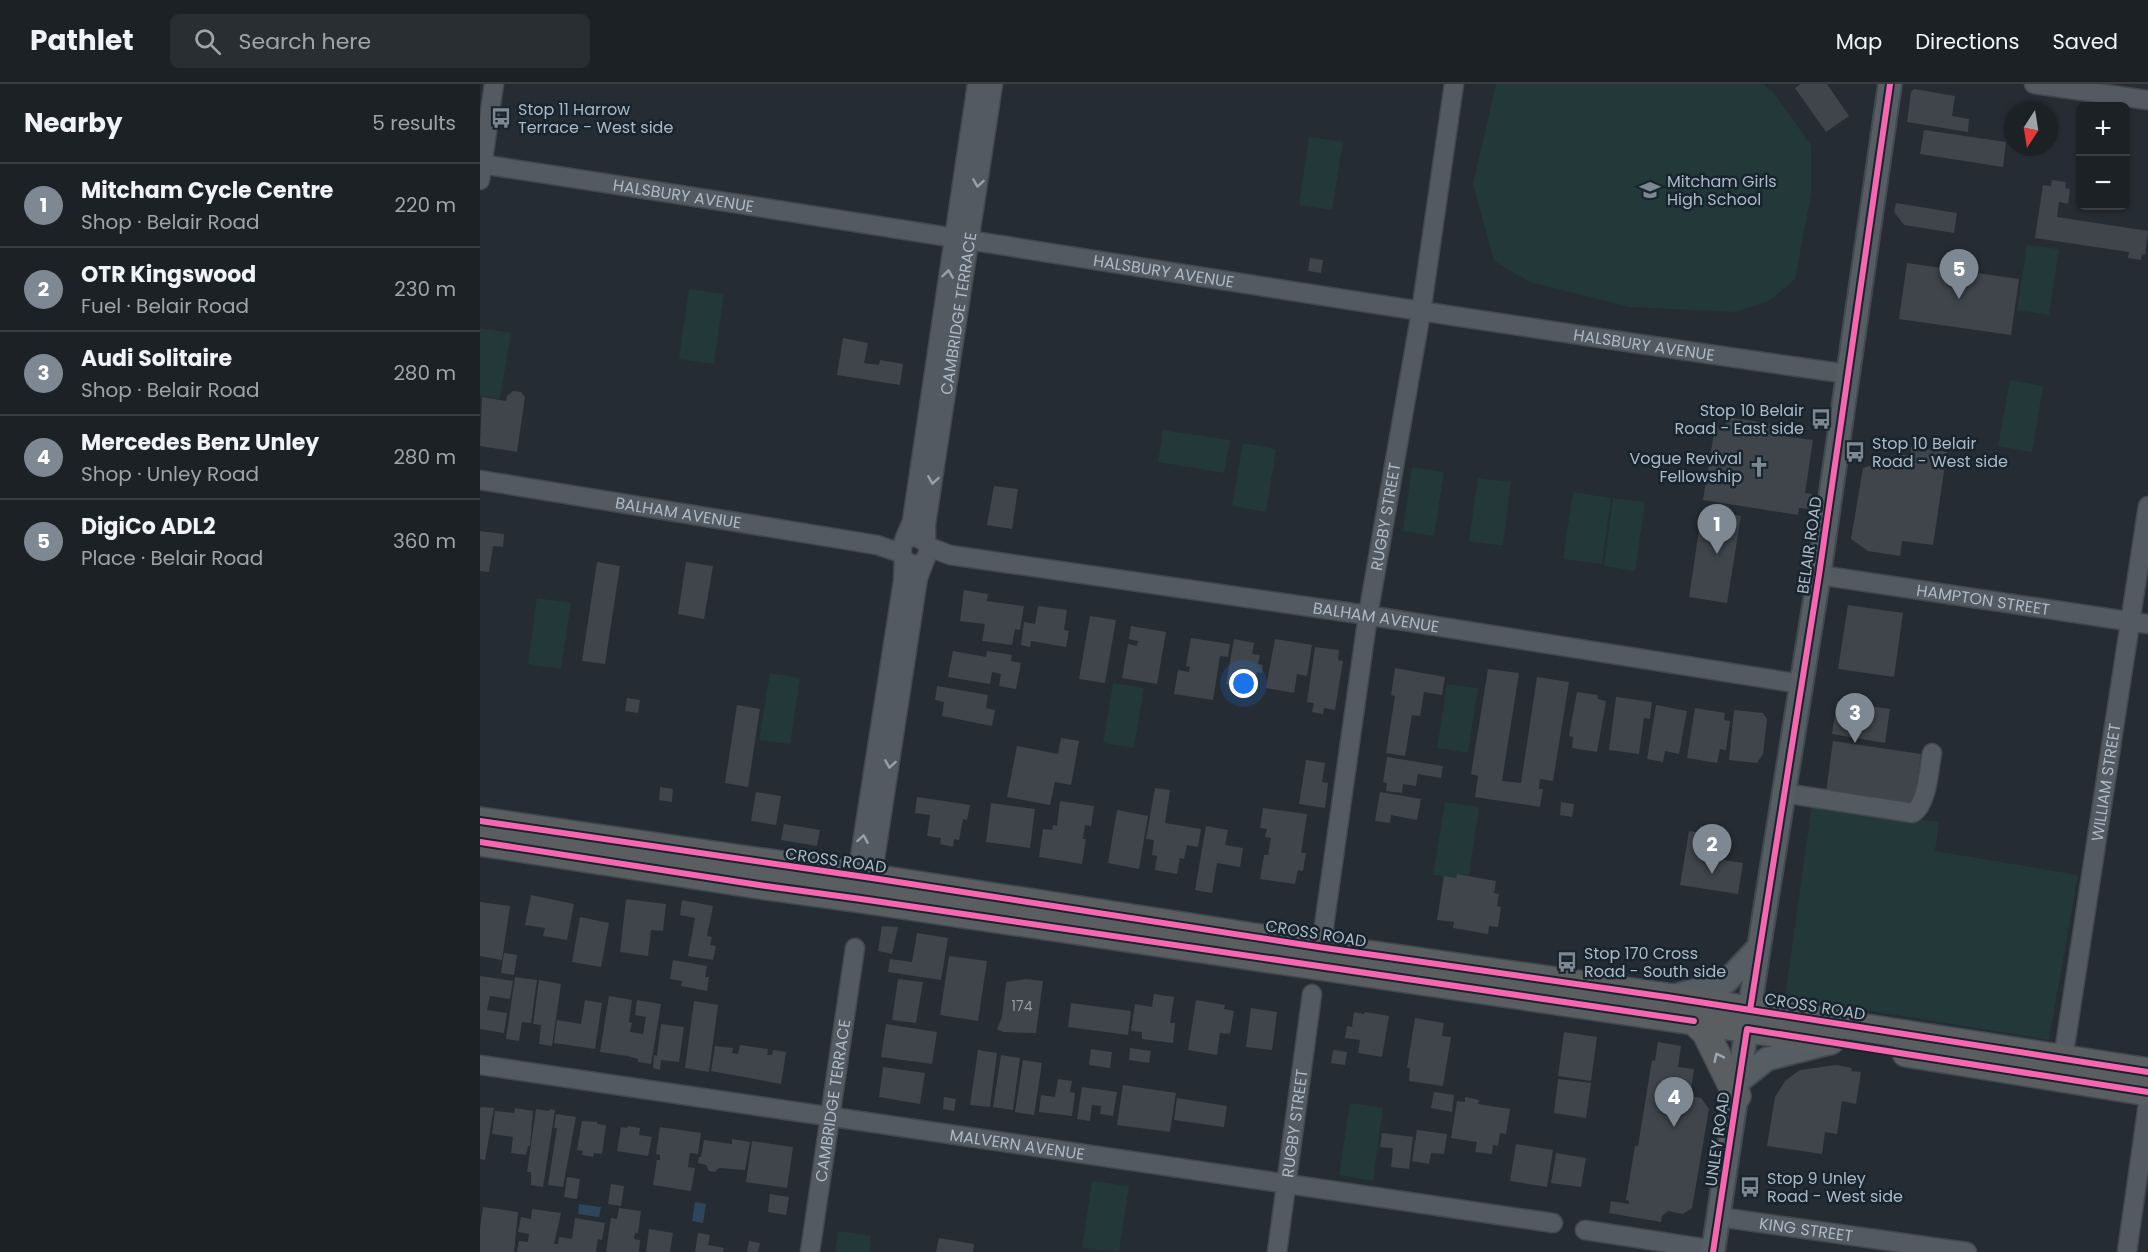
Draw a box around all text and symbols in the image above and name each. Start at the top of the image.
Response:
search box [170,14,590,68]
text: Pathlet [30,21,134,60]
icon: search [191,25,224,58]
text: Search here [239,26,371,57]
text: Map [1836,27,1882,56]
text: Directions [1915,27,2019,56]
text: Saved [2052,27,2118,56]
place label: Stop 11 Harrow Terrace - West side [518,98,673,139]
north arrow [2004,102,2058,156]
map controls [2076,102,2130,210]
button: + [2076,102,2130,156]
text: Nearby [24,105,122,141]
bus stop icon: Stop 11 Harrow Terrace - West side [489,106,513,130]
text: 5 results [372,109,456,137]
button: − [2076,156,2130,210]
place label: Mitcham Girls High School [1667,170,1777,211]
street label: HALSBURY AVENUE [611,174,756,218]
text: Mitcham Cycle Centre [81,175,333,206]
school or university icon: Mitcham Girls High School [1638,178,1662,202]
one-way arrow [973,179,985,188]
text: 1 [40,191,47,219]
text: 220 m [395,191,456,219]
text: Shop · Belair Road [81,208,260,236]
street label: CAMBRIDGE TERRACE [935,231,982,397]
street label: HALSBURY AVENUE [1092,249,1236,294]
pin: 5 [1940,250,1978,299]
text: OTR Kingswood [81,259,256,290]
one-way arrow [941,270,953,279]
text: 2 [38,275,49,303]
text: 230 m [394,275,456,303]
text: Fuel · Belair Road [81,292,249,320]
street label: HALSBURY AVENUE [1572,323,1716,367]
text: Audi Solitaire [81,343,232,374]
text: 3 [37,359,50,387]
text: 280 m [393,359,456,387]
text: Shop · Belair Road [81,376,260,404]
place label: Stop 10 Belair Road - East side [1675,399,1804,440]
bus stop icon: Stop 10 Belair Road - East side [1809,407,1833,431]
text: Mercedes Benz Unley [81,427,319,458]
place label: Stop 10 Belair Road - West side [1872,432,2008,473]
bus stop icon: Stop 10 Belair Road - West side [1843,440,1867,464]
text: 4 [37,443,50,471]
text: 280 m [393,443,456,471]
place label: Vogue Revival Fellowship [1629,447,1742,488]
church icon: Vogue Revival Fellowship [1747,455,1771,479]
text: Shop · Unley Road [81,460,259,488]
street label: RUGBY STREET [1365,461,1407,573]
one-way arrow [927,475,939,485]
street label: BALHAM AVENUE [613,491,743,535]
street label: BELAIR ROAD [1791,495,1828,595]
pin: 1 [1698,504,1736,554]
text: DigiCo ADL2 [81,511,216,542]
text: 5 [37,527,50,555]
text: 360 m [393,527,456,555]
text: Place · Belair Road [81,544,263,572]
street label: HAMPTON STREET [1915,579,2052,621]
street label: BALHAM AVENUE [1311,596,1441,638]
your location [1229,669,1258,698]
pin: 3 [1836,694,1874,743]
street label: WILLIAM STREET [2086,721,2126,843]
one-way arrow [884,759,897,769]
pin: 2 [1692,824,1732,874]
one-way arrow [857,834,869,844]
street label: CROSS ROAD [784,842,888,879]
street label: CROSS ROAD [1264,914,1368,953]
place label: Stop 170 Cross Road - South side [1584,942,1726,983]
bus stop icon: Stop 170 Cross Road - South side [1555,950,1579,974]
street label: CROSS ROAD [1763,987,1867,1026]
house number: 174 [1012,996,1033,1016]
street label: CAMBRIDGE TERRACE [809,1018,856,1184]
one-way arrow [1713,1052,1725,1063]
street label: RUGBY STREET [1276,1067,1314,1179]
pin: 4 [1654,1078,1694,1127]
street label: UNLEY ROAD [1699,1090,1736,1188]
street label: MALVERN AVENUE [948,1123,1086,1166]
place label: Stop 9 Unley Road - West side [1767,1167,1903,1208]
bus stop icon: Stop 9 Unley Road - West side [1738,1175,1762,1199]
street label: KING STREET [1758,1212,1855,1248]

